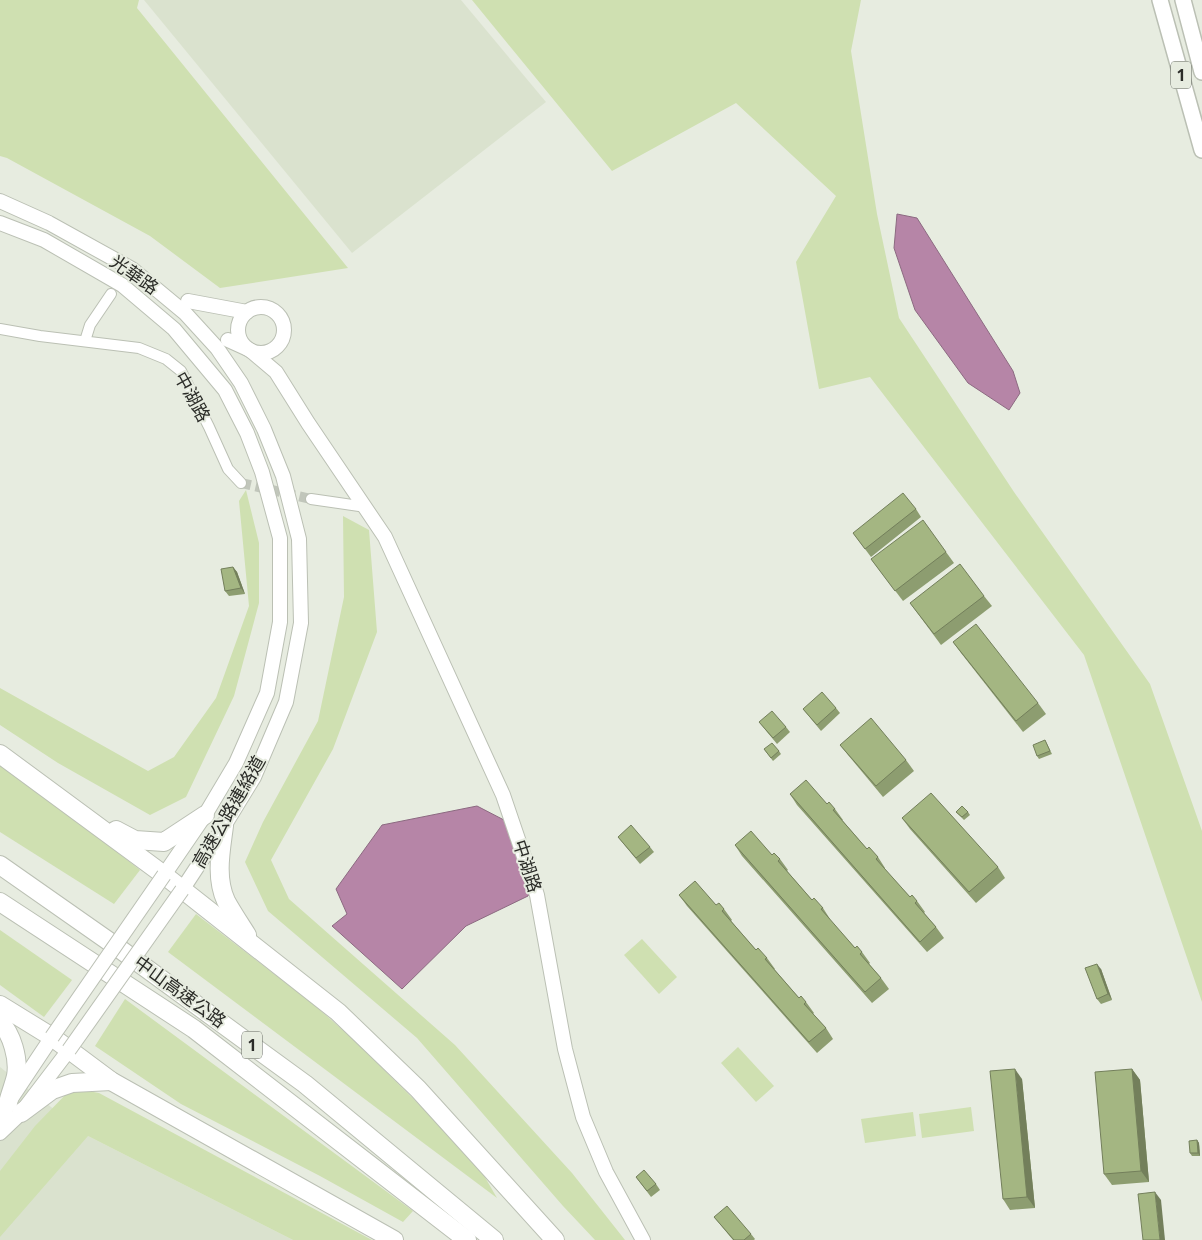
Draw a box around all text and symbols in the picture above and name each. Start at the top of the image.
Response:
road number: 1 [1171,62,1191,88]
street label: 光華路 [106,249,164,299]
street label: 中湖路 [169,367,216,426]
street label: 高速公路連絡道 [186,751,270,872]
street label: 中湖路 [508,836,548,895]
street label: 中山高速公路 [130,950,231,1033]
road number: 1 [242,1032,262,1058]

